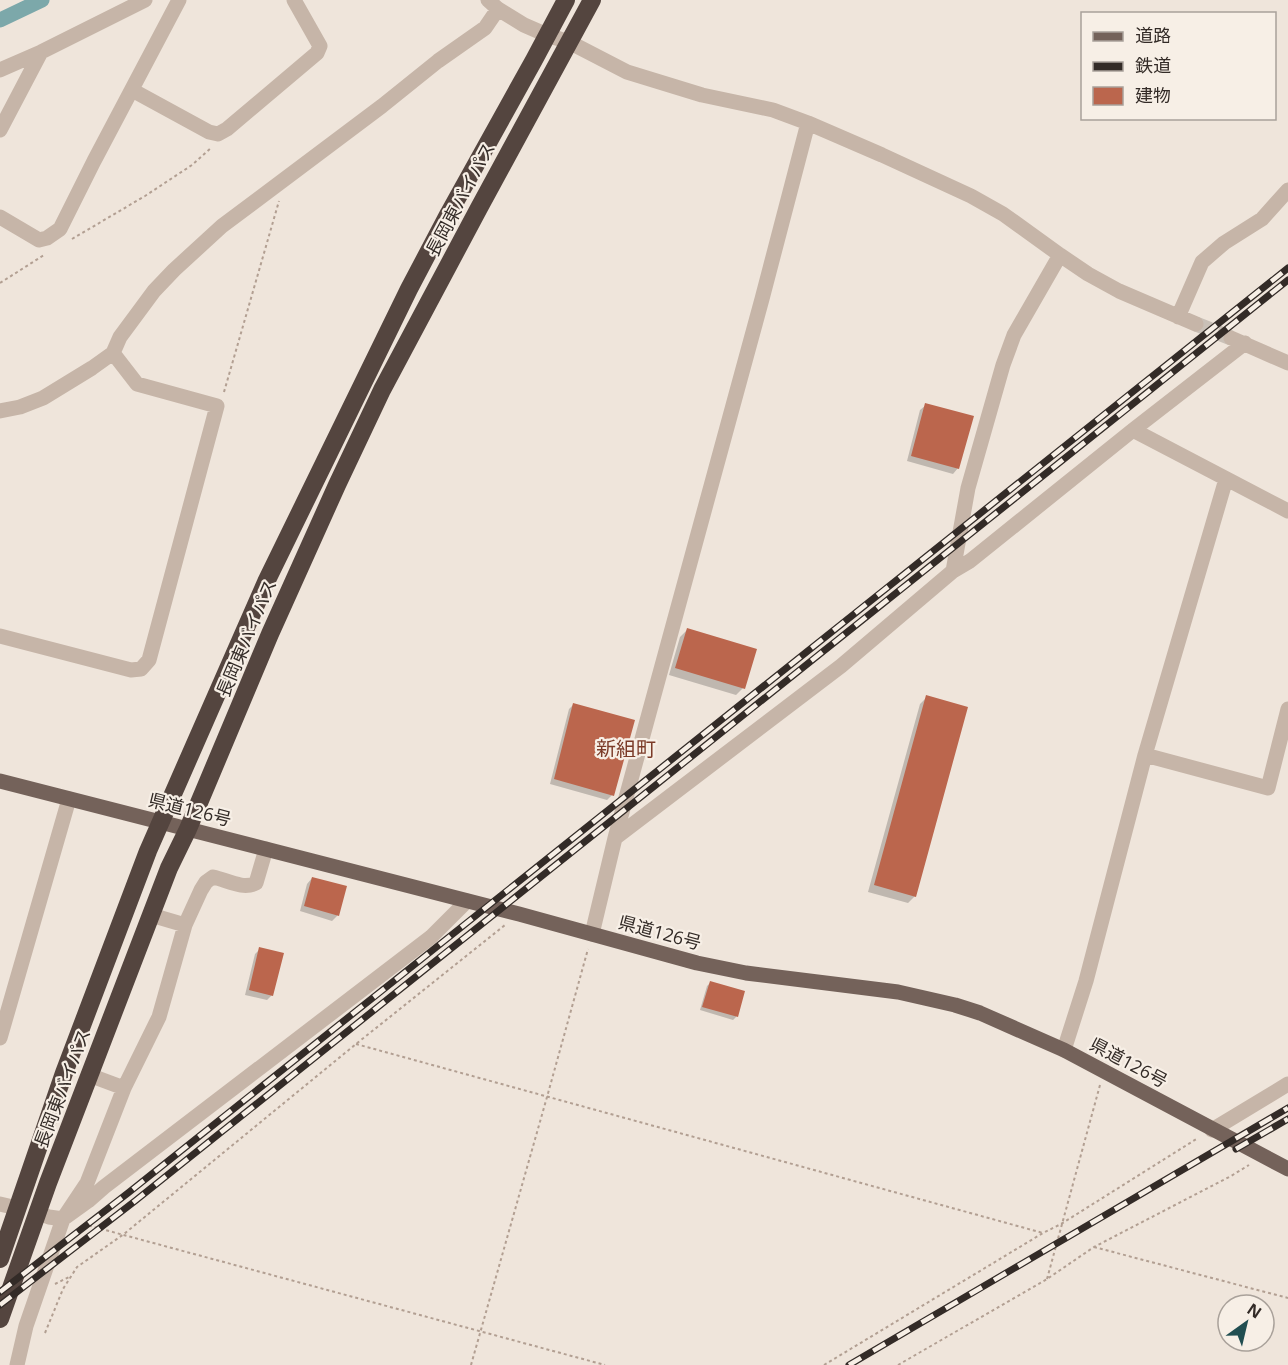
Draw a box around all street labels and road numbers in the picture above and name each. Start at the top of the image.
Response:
street label: 長岡東バイパス [420,138,500,260]
street label: 長岡東バイパス [210,575,282,701]
street label: 県道126号 [146,787,234,831]
street label: 県道126号 [616,909,704,955]
street label: 長岡東バイパス [28,1025,96,1151]
street label: 県道126号 [1086,1031,1172,1093]

